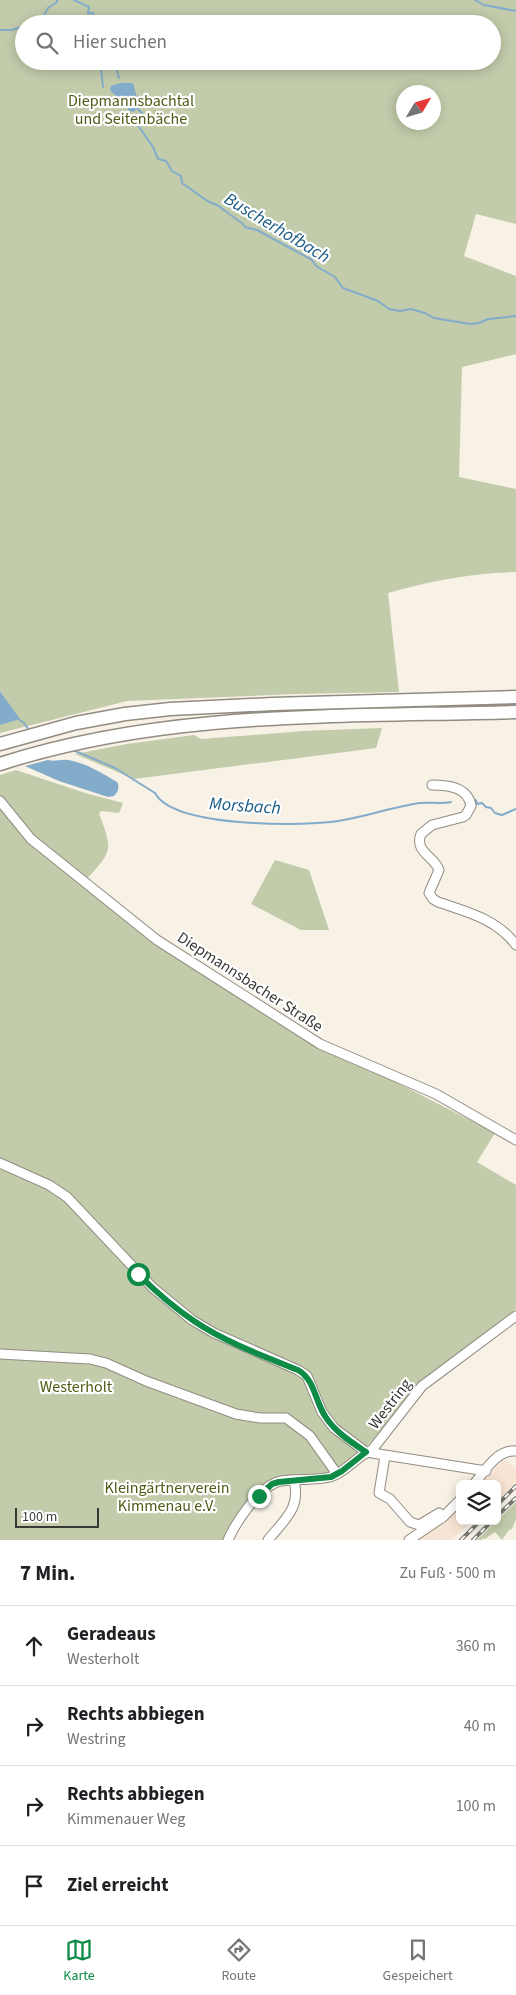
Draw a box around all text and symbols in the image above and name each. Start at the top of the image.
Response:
search box [15,15,501,70]
icon: search [33,29,61,57]
text: Hier suchen [73,29,167,56]
north arrow [396,85,441,130]
park label: Diepmannsbachtal und Seitenbäche [68,90,194,130]
water label: Buscherhofbach [219,187,335,269]
water label: Morsbach [208,791,282,821]
street label: Diepmannsbacher Straße [173,927,327,1037]
route start [127,1263,150,1286]
street label: Westring [363,1374,417,1434]
park label: Westerholt [40,1376,113,1398]
park label: Kleingärtnerverein Kimmenau e.V. [105,1477,229,1517]
map controls [456,1480,501,1525]
button: layers [456,1480,501,1525]
route end [248,1485,271,1508]
scale bar [15,1505,99,1528]
text: 100 m [22,1507,57,1527]
text: 7 Min. [20,1558,75,1588]
text: Zu Fuß · 500 m [400,1562,496,1584]
text: Geradeaus [67,1621,156,1648]
icon: ahead [20,1632,48,1660]
text: 360 m [456,1635,496,1657]
text: Westerholt [67,1648,139,1670]
text: Rechts abbiegen [67,1701,205,1728]
icon: right [20,1712,48,1740]
text: 40 m [464,1715,496,1737]
text: Westring [67,1728,126,1750]
text: Rechts abbiegen [67,1781,205,1808]
icon: right [20,1792,48,1820]
text: 100 m [456,1795,496,1817]
text: Kimmenauer Weg [67,1808,185,1830]
icon: arrive [20,1872,48,1900]
text: Ziel erreicht [67,1872,168,1899]
tab: Karte [63,1936,95,1986]
tab: Route [221,1936,256,1986]
tab: Gespeichert [383,1936,453,1986]

